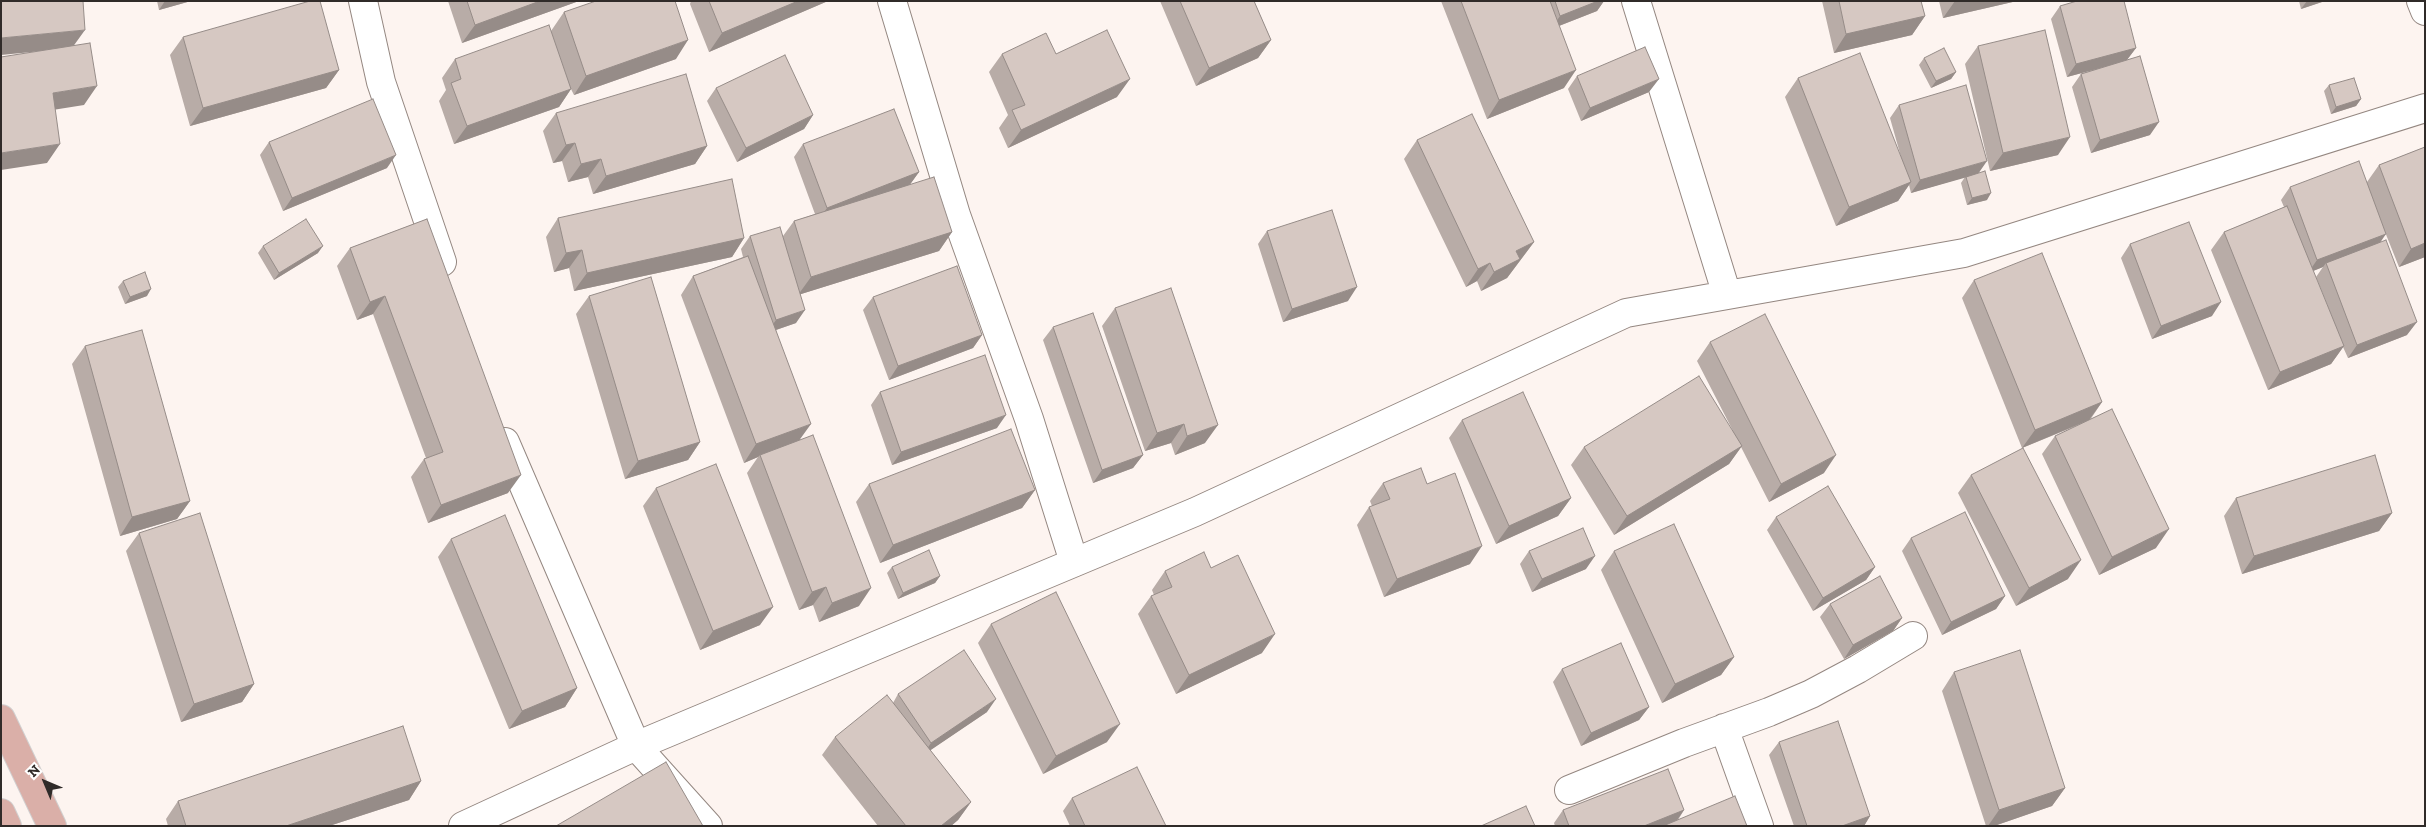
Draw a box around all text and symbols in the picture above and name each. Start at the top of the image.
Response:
north arrow [20,757,70,807]
text: N [24,761,44,781]

